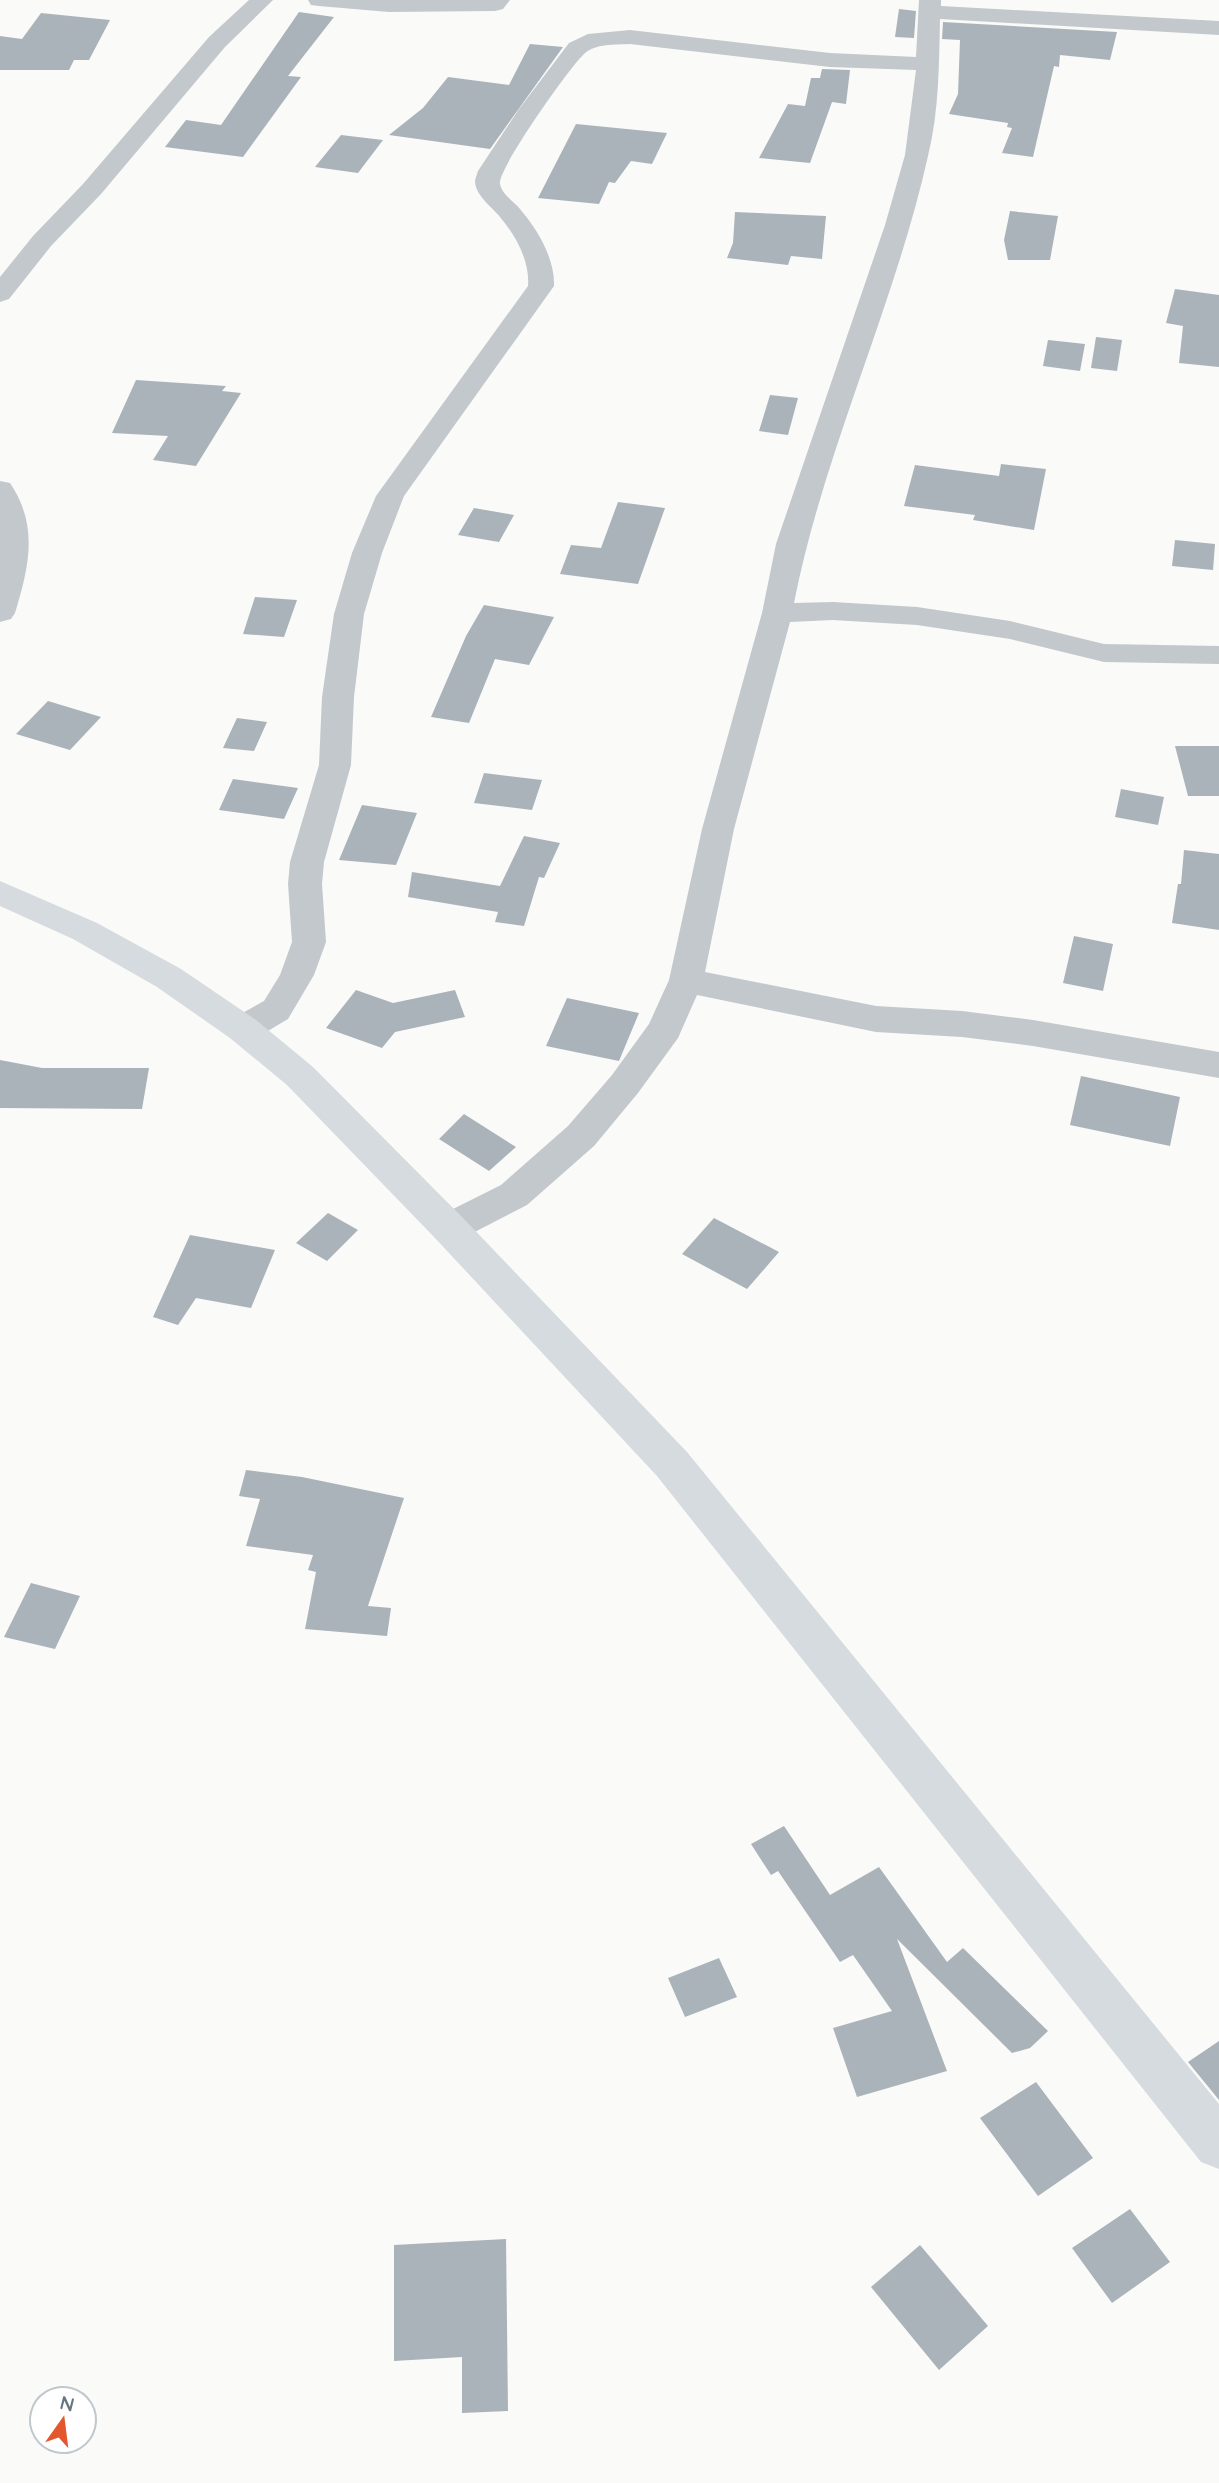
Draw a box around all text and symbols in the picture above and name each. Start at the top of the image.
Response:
north arrow [28,2385,98,2455]
text: N [57,2390,77,2417]

